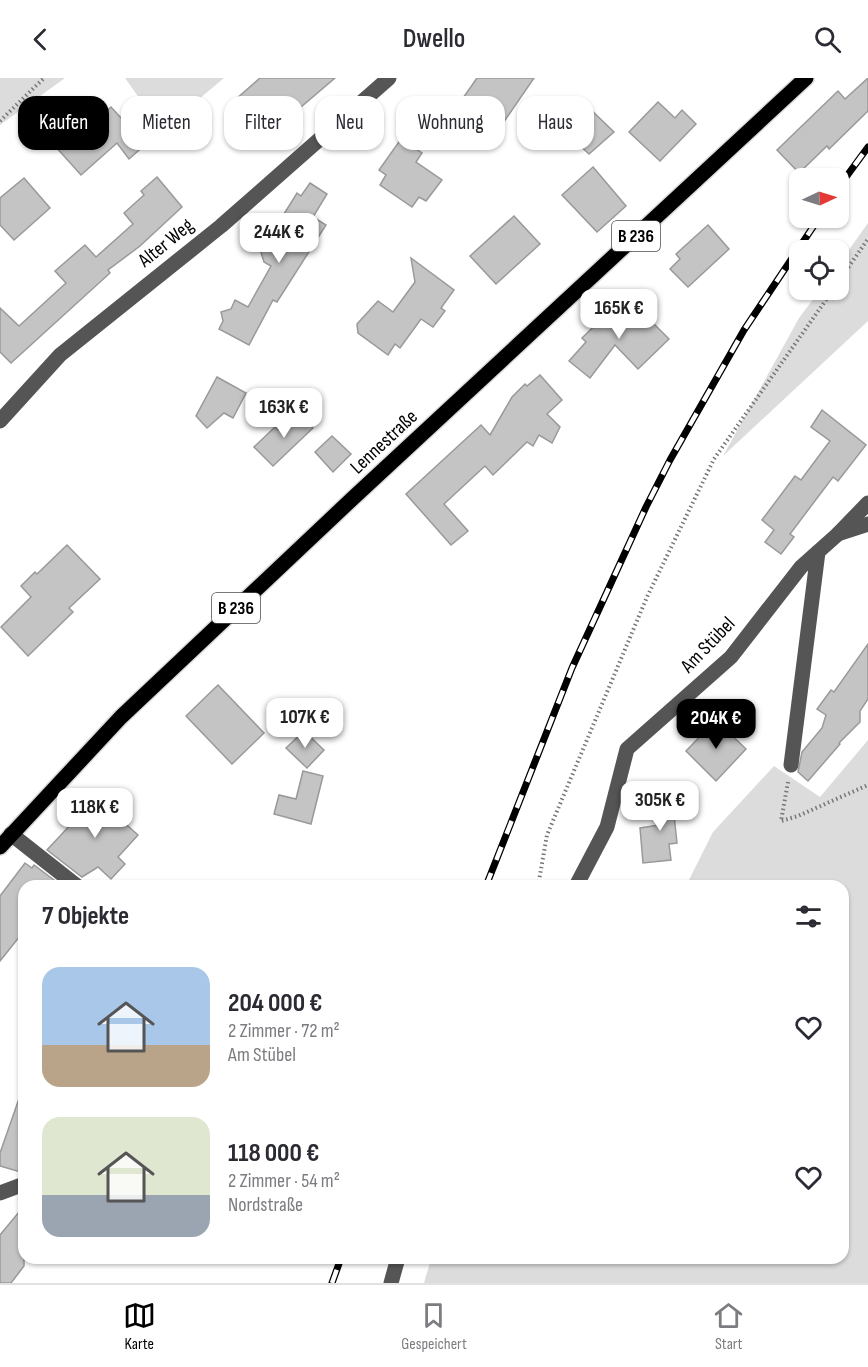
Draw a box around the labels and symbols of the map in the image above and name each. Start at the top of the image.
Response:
north arrow [789,168,849,228]
street label: Alter Weg [133,213,198,273]
pin: 244K € [230,213,328,264]
road number: B 236 [612,221,660,251]
pin: 165K € [570,289,668,340]
pin: 163K € [235,388,333,439]
street label: Lennestraße [345,405,423,479]
road number: B 236 [212,593,260,623]
street label: Am Stübel [675,612,740,679]
pin: 107K € [256,698,354,749]
pin: 204K € [667,699,765,750]
pin: 305K € [611,781,709,832]
pin: 118K € [46,788,144,839]

